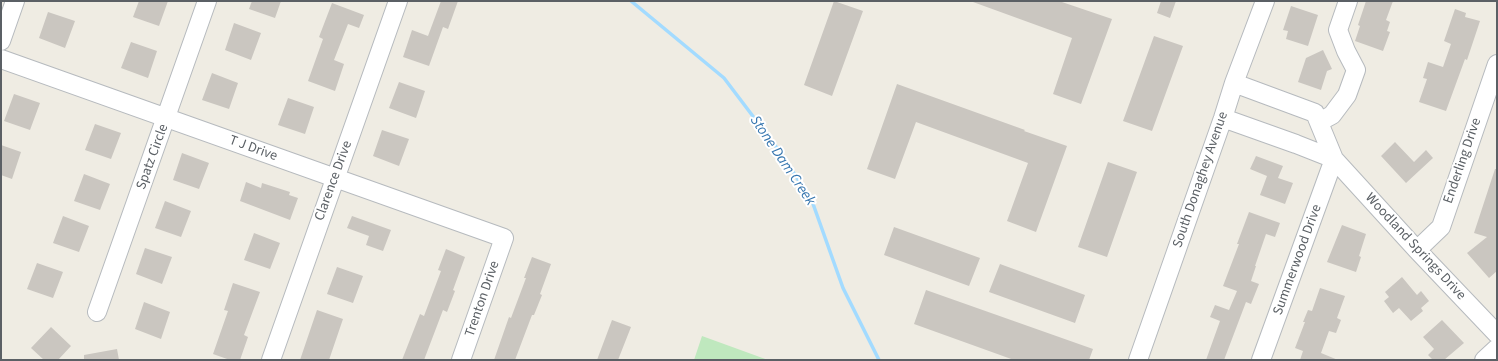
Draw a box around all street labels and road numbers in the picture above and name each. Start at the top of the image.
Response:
street label: South Donaghey Avenue [1170,110,1232,250]
street label: Enderling Drive [1440,116,1486,206]
street label: Spatz Circle [133,122,173,192]
street label: T J Drive [227,133,279,165]
street label: Clarence Drive [312,139,356,223]
street label: Woodland Springs Drive [1361,190,1469,304]
street label: Summerwood Drive [1270,202,1326,318]
street label: Trenton Drive [462,259,504,339]

